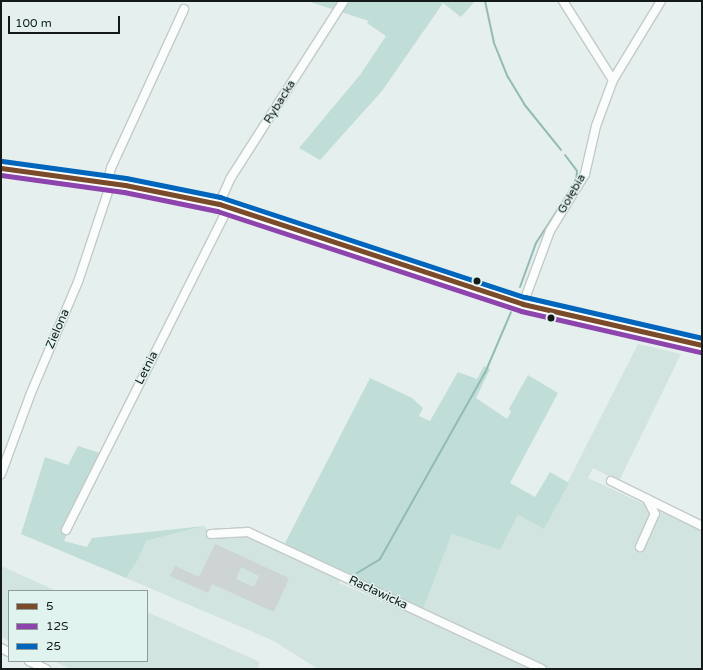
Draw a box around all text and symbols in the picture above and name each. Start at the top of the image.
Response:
scale bar [10,8,122,34]
text: 100 m [15,16,52,30]
street label: Rybacka [261,77,299,127]
street label: Gołębia [555,172,589,216]
unlabelled marker [472,276,482,286]
street label: Zielona [43,307,73,351]
unlabelled marker [546,313,556,323]
street label: Letnia [133,349,161,387]
street label: Racławicka [346,573,410,613]
legend [8,590,148,662]
text: 5 [46,599,54,613]
text: 12S [46,619,68,633]
text: 25 [46,639,61,653]

